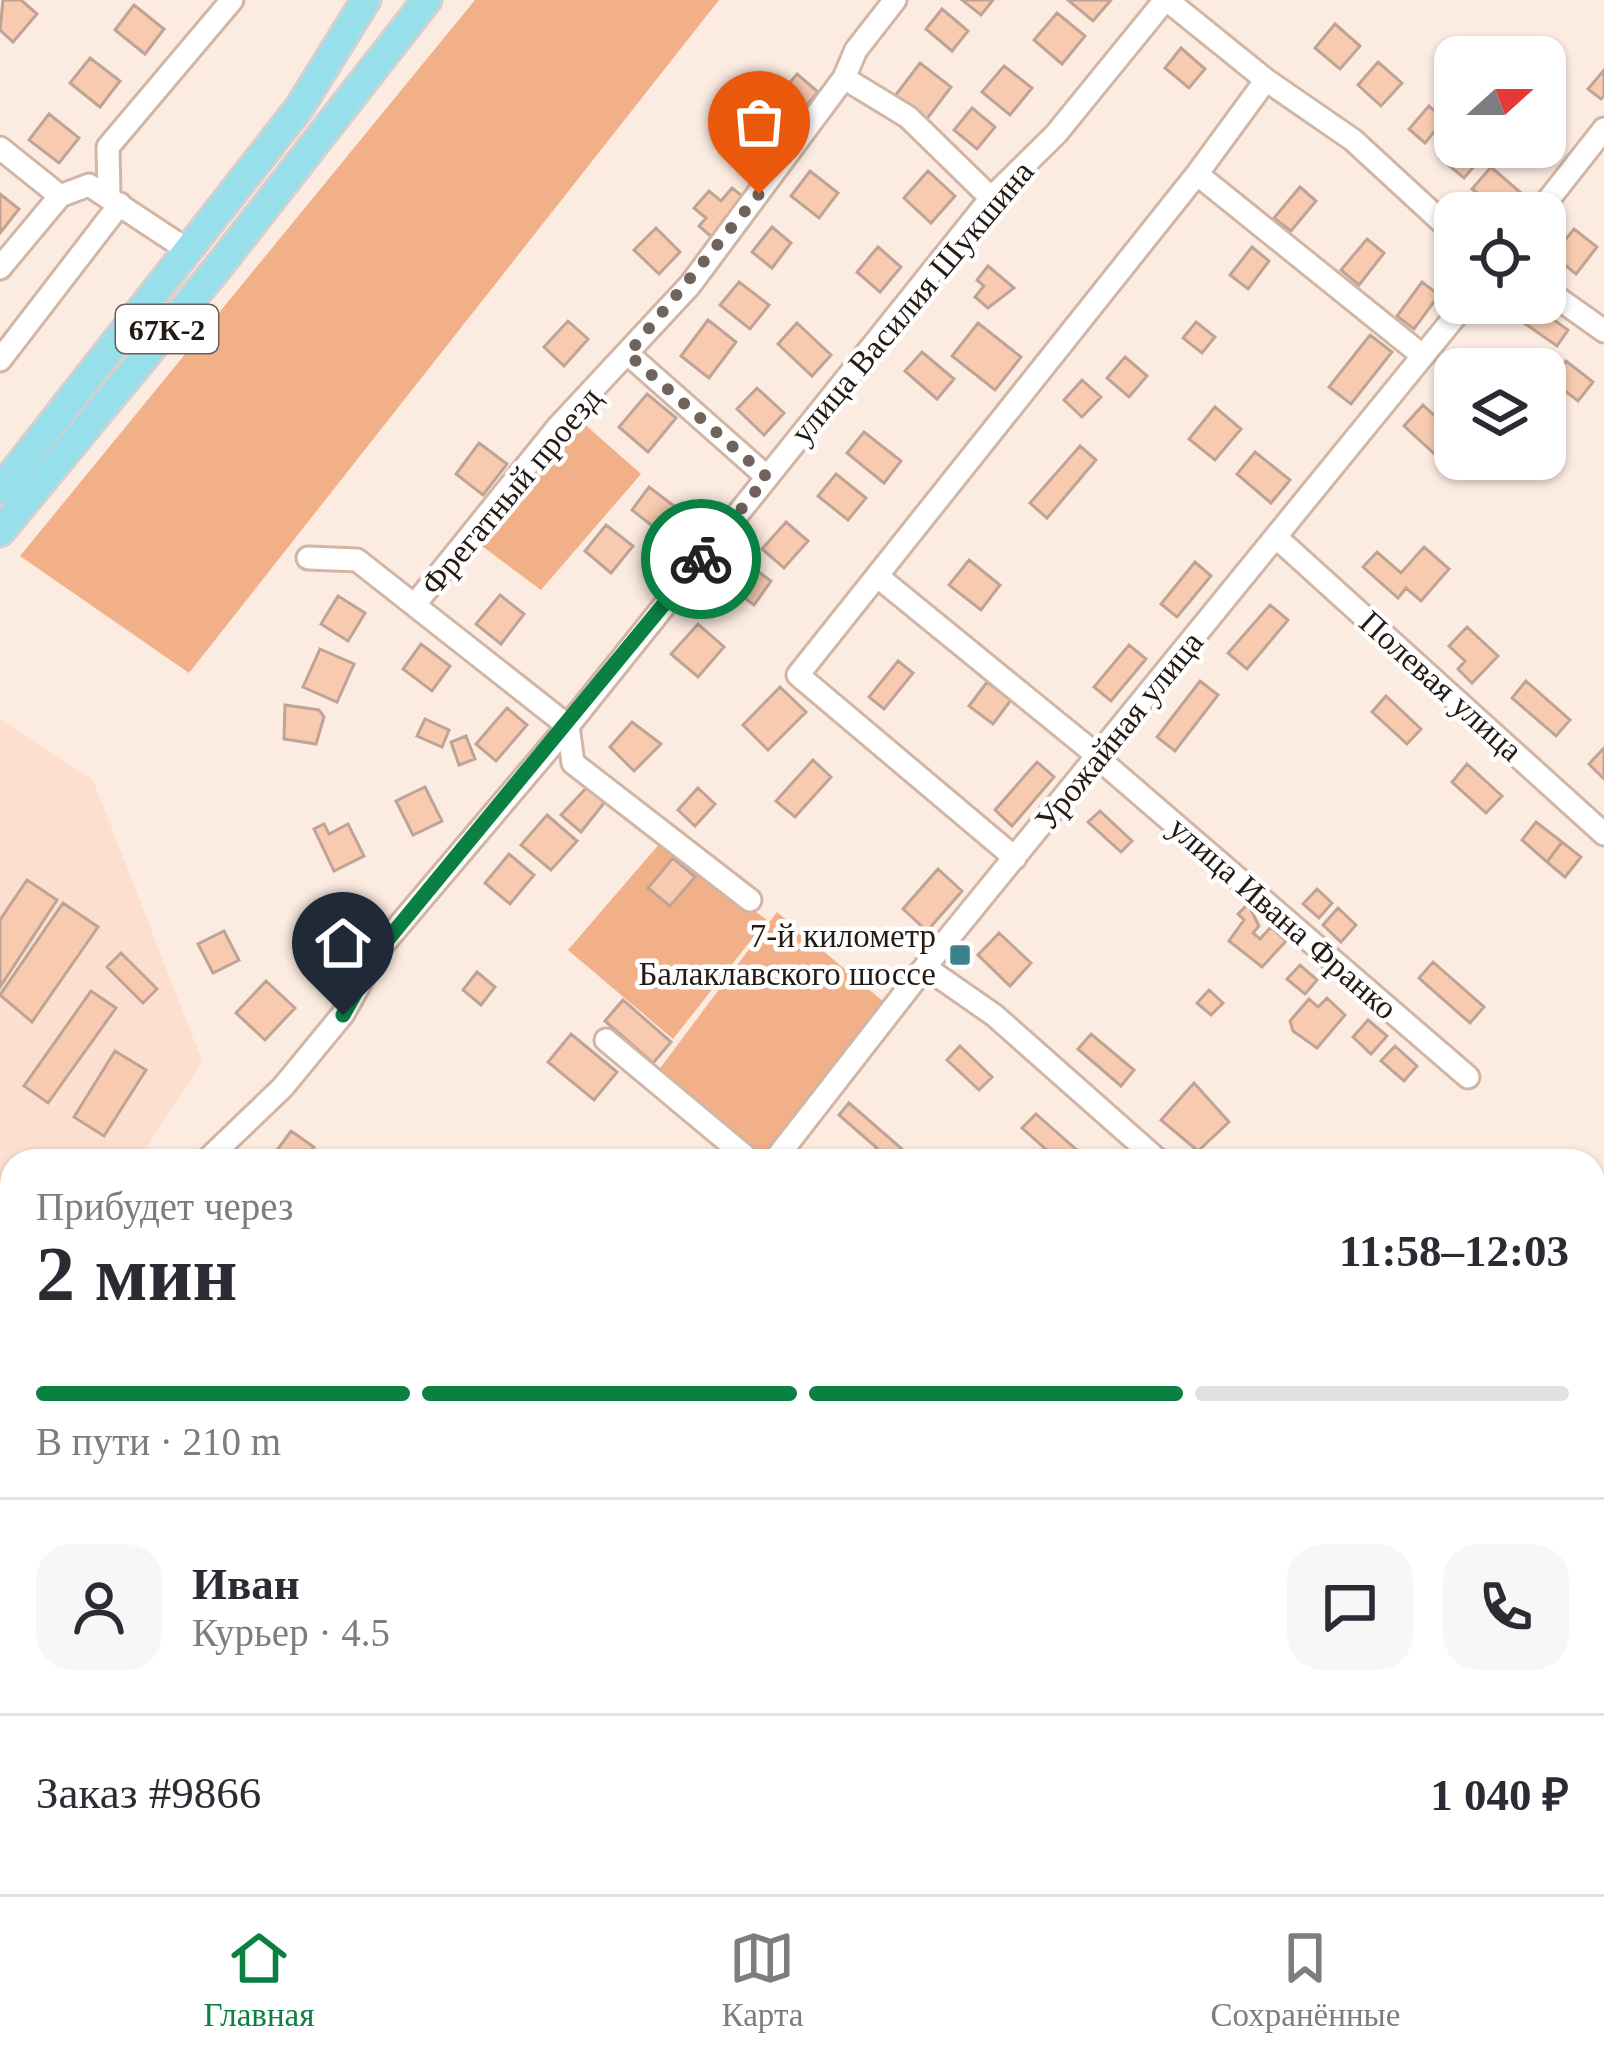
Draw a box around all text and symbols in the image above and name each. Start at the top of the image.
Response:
north arrow [1434,36,1566,168]
map controls [1434,36,1566,480]
pin [708,71,810,194]
icon: bag [726,89,792,155]
street label: улица Василия Шукшина [783,153,1041,450]
button: locate [1434,192,1566,324]
road number: 67К-2 [116,305,218,353]
button: layers [1434,348,1566,480]
street label: Фрегатный проезд [414,380,608,602]
courier [641,499,761,619]
icon: bike [668,526,734,592]
street label: Полевая улица [1353,604,1530,768]
street label: Урожайная улица [1028,624,1210,838]
street label: улица Ивана Франко [1162,809,1404,1027]
pin [292,892,394,1015]
icon: home [310,910,376,976]
place label: 7-й километр Балаклавского шоссе [638,918,936,992]
marker: 7-й километр Балаклавского шоссе [947,942,973,968]
text: Прибудет через [36,1185,294,1228]
text: 11:58–12:03 [1339,1226,1569,1276]
text: 2 мин [36,1230,238,1317]
text: В пути · 210 m [36,1420,281,1463]
button: person [36,1544,162,1670]
button: chat [1287,1544,1413,1670]
button: phone [1443,1544,1569,1670]
text: Иван [192,1559,300,1609]
text: Курьер · 4.5 [192,1611,390,1654]
text: Заказ #9866 [36,1768,261,1818]
text: 1 040 ₽ [1430,1770,1569,1820]
tab: Главная [204,1925,314,2034]
tab: Карта [722,1925,803,2034]
tab: Сохранённые [1211,1925,1400,2034]

